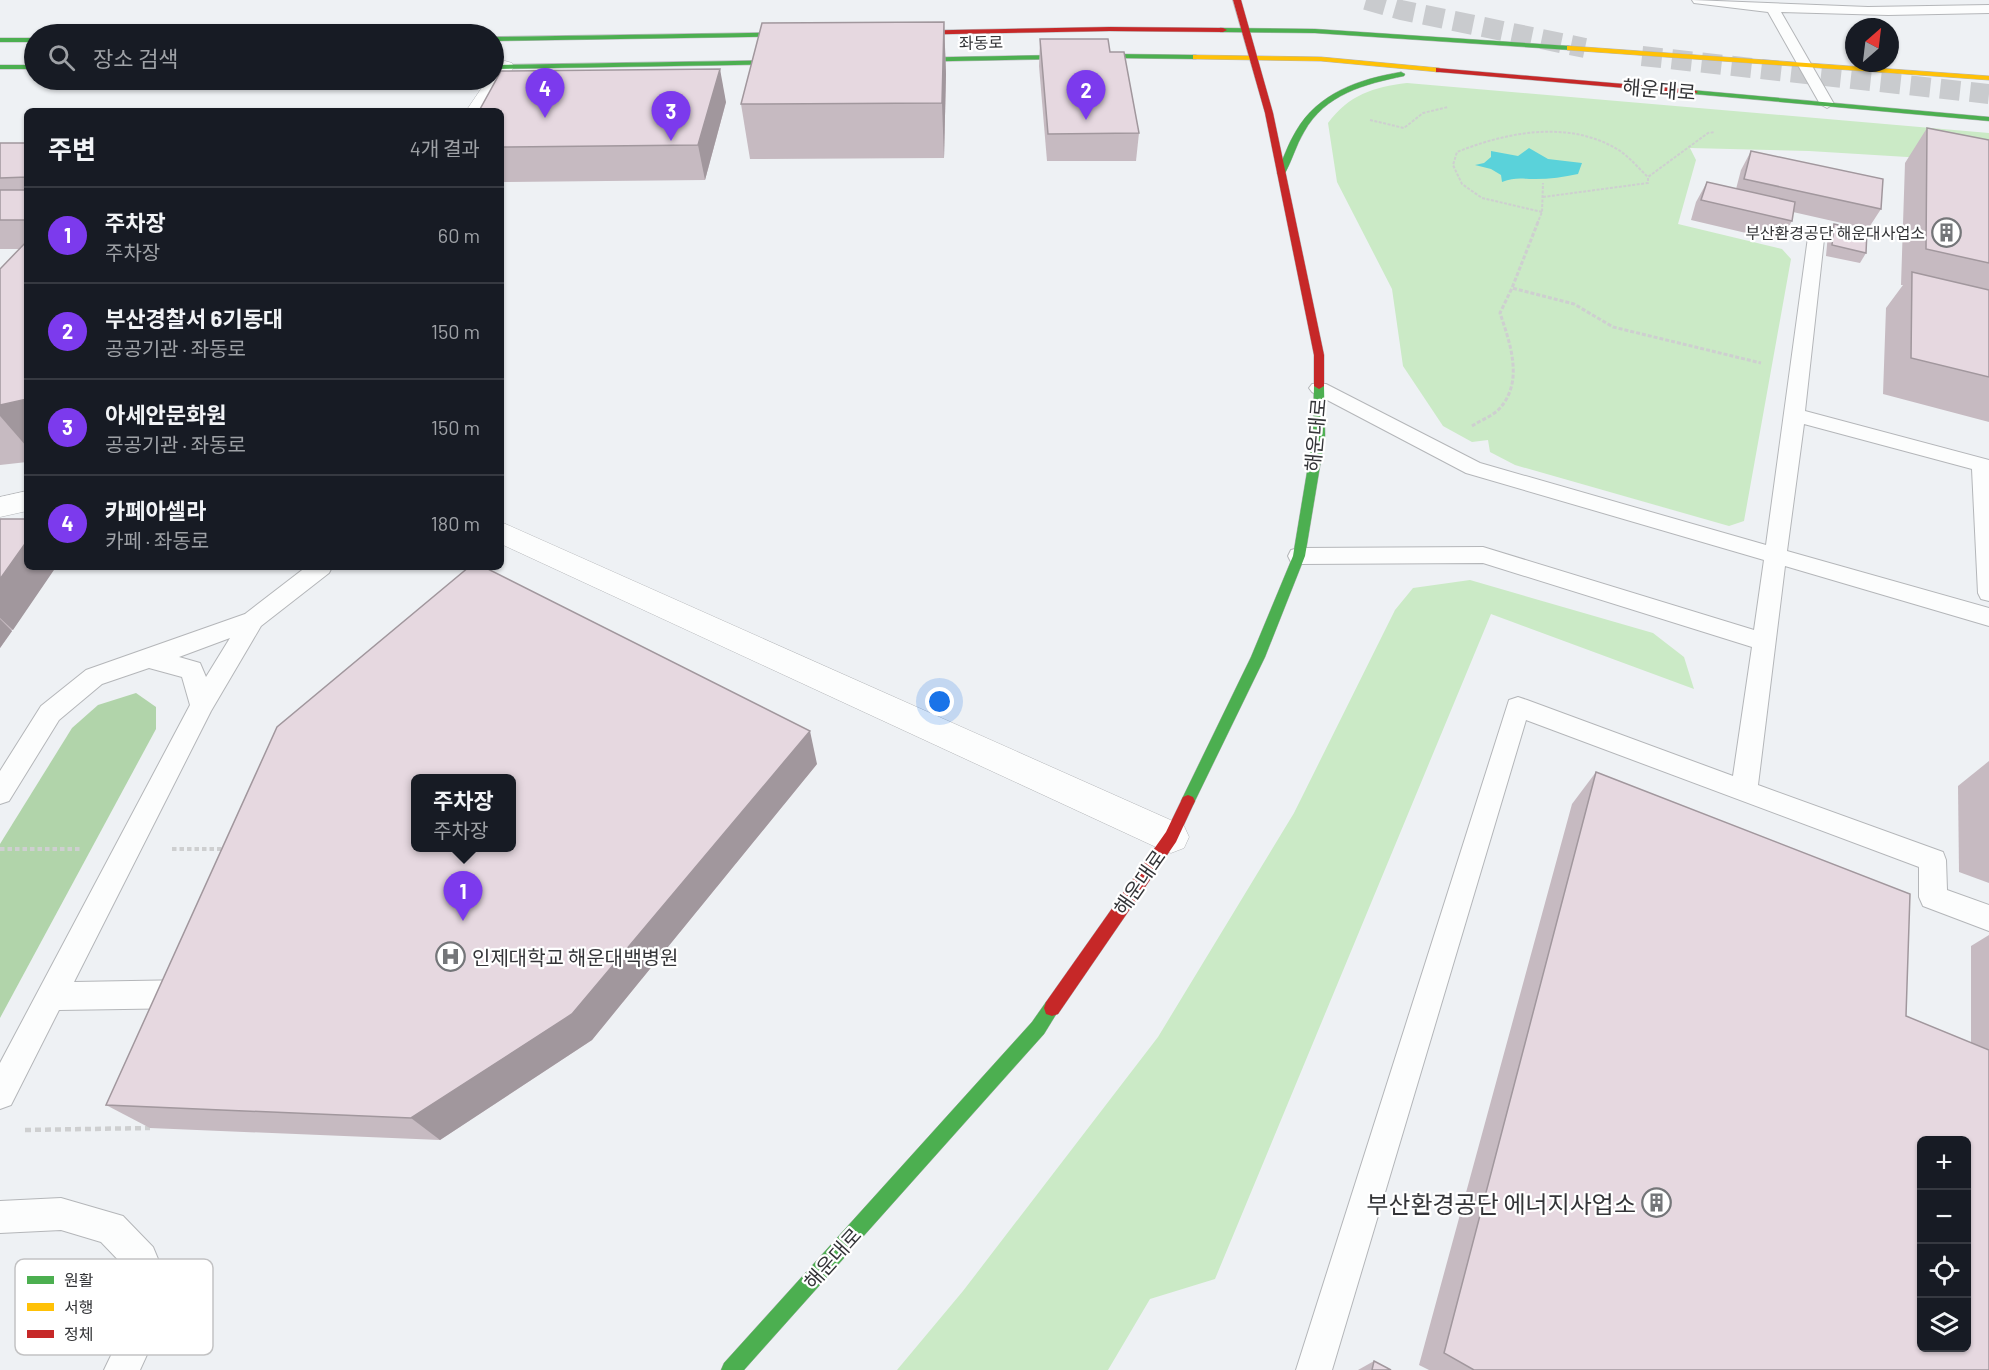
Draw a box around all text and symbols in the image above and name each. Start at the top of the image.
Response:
north arrow [1845,18,1899,72]
search box [24,24,504,90]
street label: 좌동로 [959,32,1004,52]
icon: search [45,41,78,74]
text: 장소 검색 [93,45,178,71]
pin: 4 [526,68,564,118]
pin: 2 [1066,70,1106,120]
street label: 해운대로 [1621,74,1697,104]
pin: 3 [652,92,690,141]
text: 주변 [48,133,96,164]
text: 4개 결과 [410,136,480,160]
text: 주차장 [105,209,166,235]
building icon: 부산환경공단 해운대사업소 [1930,216,1962,248]
text: 1 [64,223,71,247]
text: 60 m [438,223,480,247]
place label: 부산환경공단 해운대사업소 [1745,223,1925,242]
text: 주차장 [105,240,160,264]
text: 부산경찰서 6기동대 [105,305,283,331]
text: 2 [62,319,73,343]
text: 150 m [431,319,480,343]
text: 공공기관 · 좌동로 [105,336,246,360]
street label: 해운대로 [1300,397,1330,473]
text: 아세안문화원 [105,401,226,427]
text: 3 [62,415,73,439]
text: 150 m [431,415,480,439]
text: 공공기관 · 좌동로 [105,432,246,456]
text: 카페아셀라 [105,497,206,523]
text: 4 [61,511,74,535]
text: 180 m [431,511,480,535]
text: 카페 · 좌동로 [105,528,209,552]
your location [925,687,954,716]
popup [411,774,516,852]
text: 주차장 [433,787,494,813]
text: 주차장 [433,818,488,842]
street label: 해운대로 [1108,845,1170,919]
pin: 1 [444,872,482,921]
hospital icon: 인제대학교 해운대백병원 [435,941,467,973]
place label: 인제대학교 해운대백병원 [472,945,678,969]
map controls [1917,1136,1971,1352]
button: + [1917,1136,1971,1190]
building icon: 부산환경공단 에너지사업소 [1641,1187,1673,1219]
place label: 부산환경공단 에너지사업소 [1366,1189,1636,1218]
button: − [1917,1190,1971,1244]
street label: 해운대로 [798,1223,866,1293]
button: locate [1917,1244,1971,1298]
legend [15,1259,213,1355]
text: 원활 [64,1270,94,1289]
text: 서행 [64,1297,93,1316]
button: layers [1917,1298,1971,1352]
text: 정체 [64,1324,93,1343]

